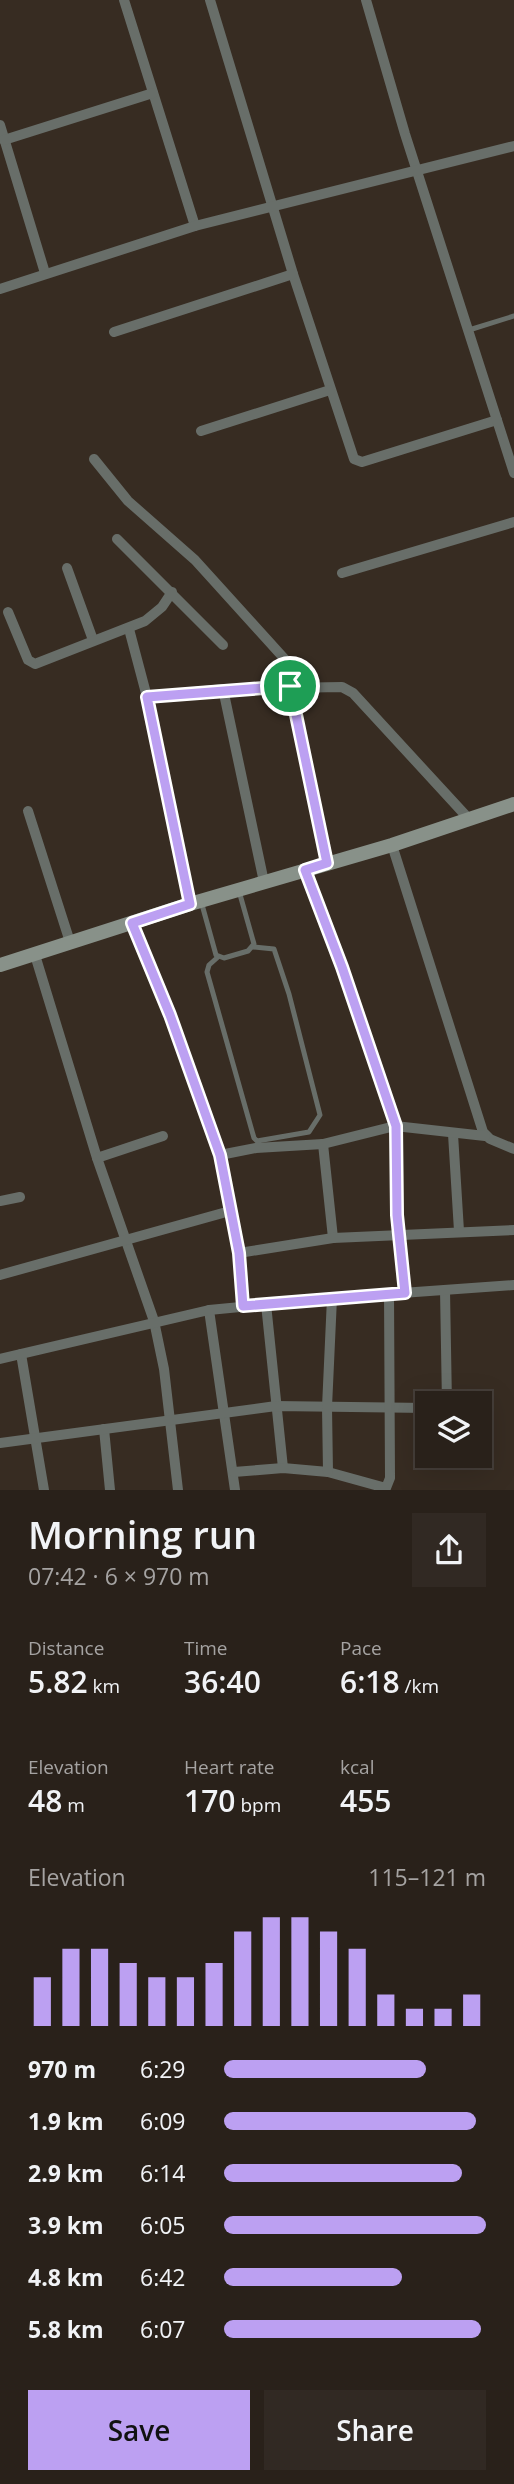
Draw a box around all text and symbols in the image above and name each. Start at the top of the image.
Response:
pin [260,656,320,716]
icon: arrive [271,667,309,705]
map controls [415,1391,492,1468]
button: layers [415,1391,492,1468]
text: Morning run [28,1508,257,1560]
button: share [412,1513,486,1587]
text: 07:42 · 6 × 970 m [28,1560,210,1592]
text: Distance [28,1635,104,1661]
text: Time [184,1635,228,1661]
text: Pace [340,1635,382,1661]
text: 5.82 [28,1661,88,1702]
text: 36:40 [184,1661,261,1702]
text: 6:18 [340,1661,400,1702]
text: km [88,1673,120,1699]
text: /km [400,1673,439,1699]
text: Elevation [28,1754,109,1780]
text: Heart rate [184,1754,274,1780]
text: kcal [340,1754,374,1780]
text: 48 [28,1780,62,1821]
text: 170 [184,1780,235,1821]
text: 455 [340,1780,391,1821]
text: m [62,1792,85,1818]
text: bpm [235,1792,281,1818]
text: Elevation [28,1861,126,1893]
text: 115–121 m [368,1861,486,1893]
text: 970 m [28,2053,96,2085]
text: 6:29 [140,2053,186,2085]
text: 1.9 km [28,2105,104,2137]
text: 6:09 [140,2105,186,2137]
text: 2.9 km [28,2157,104,2189]
text: 6:14 [140,2157,186,2189]
text: 3.9 km [28,2209,104,2241]
text: 6:05 [140,2209,186,2241]
text: 4.8 km [28,2261,104,2293]
text: 6:42 [140,2261,186,2293]
text: 5.8 km [28,2313,104,2345]
text: 6:07 [140,2313,186,2345]
button: Save [28,2390,250,2470]
button: Share [264,2390,486,2470]

